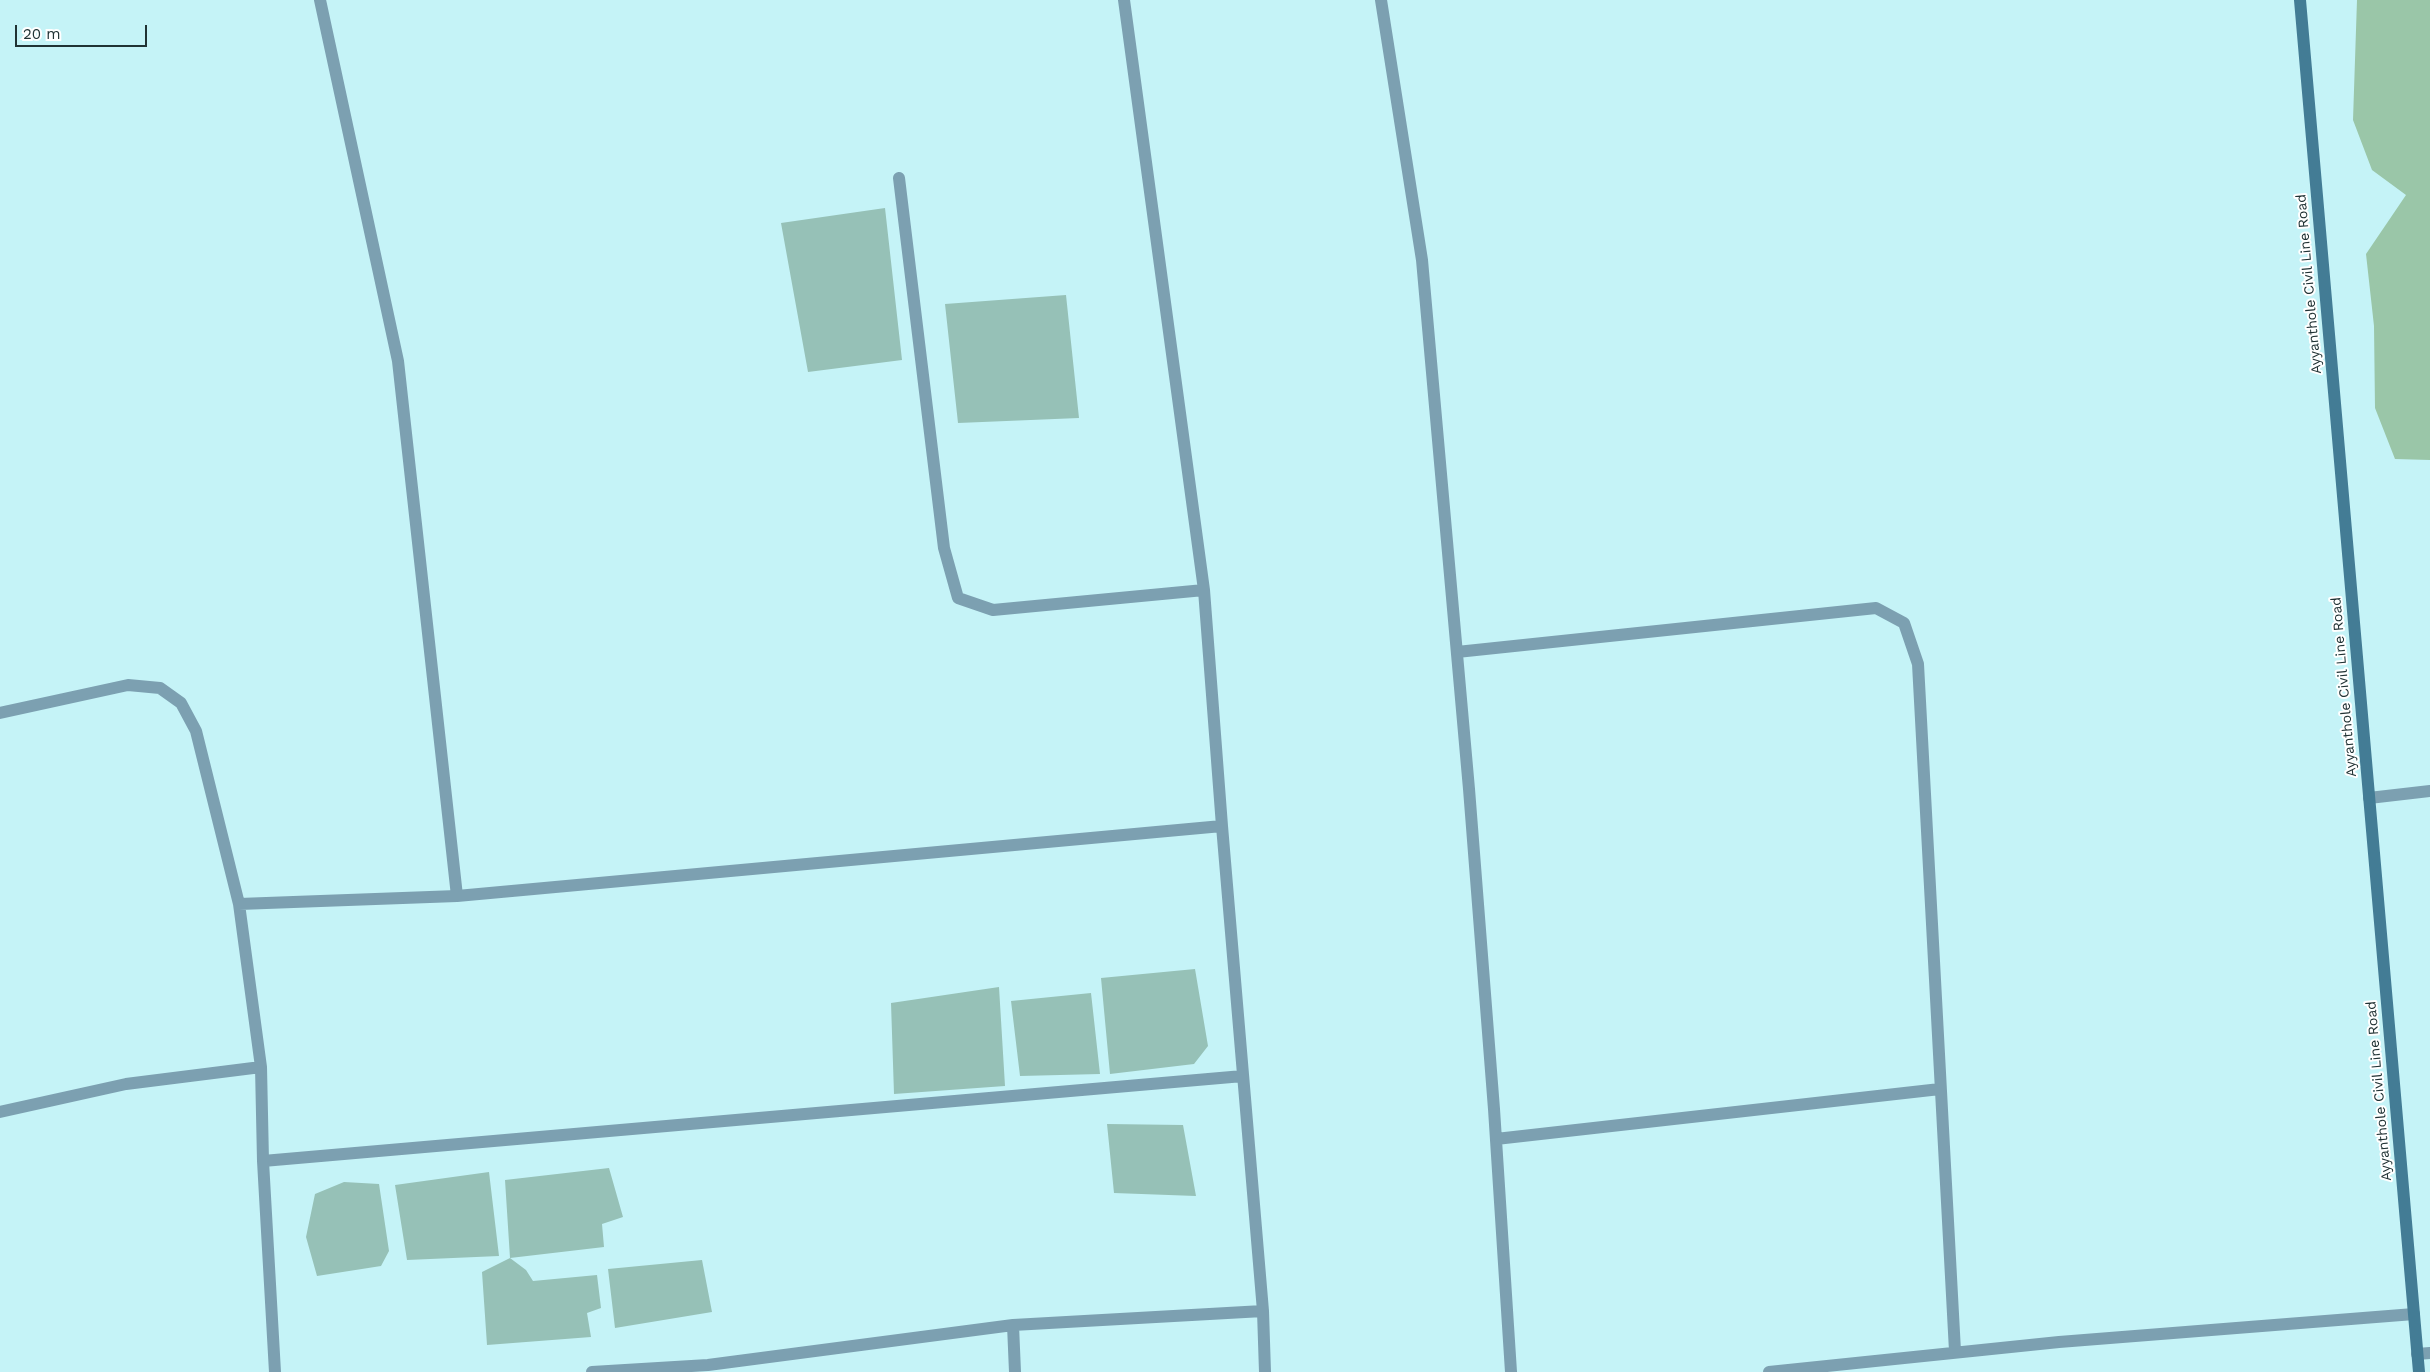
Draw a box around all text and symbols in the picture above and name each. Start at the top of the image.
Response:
scale bar [18,15,150,47]
text: 20 m [23,25,61,43]
street label: Ayyanthole Civil Line Road [2293,193,2325,375]
street label: Ayyanthole Civil Line Road [2328,596,2360,778]
street label: Ayyanthole Civil Line Road [2363,1000,2395,1182]

